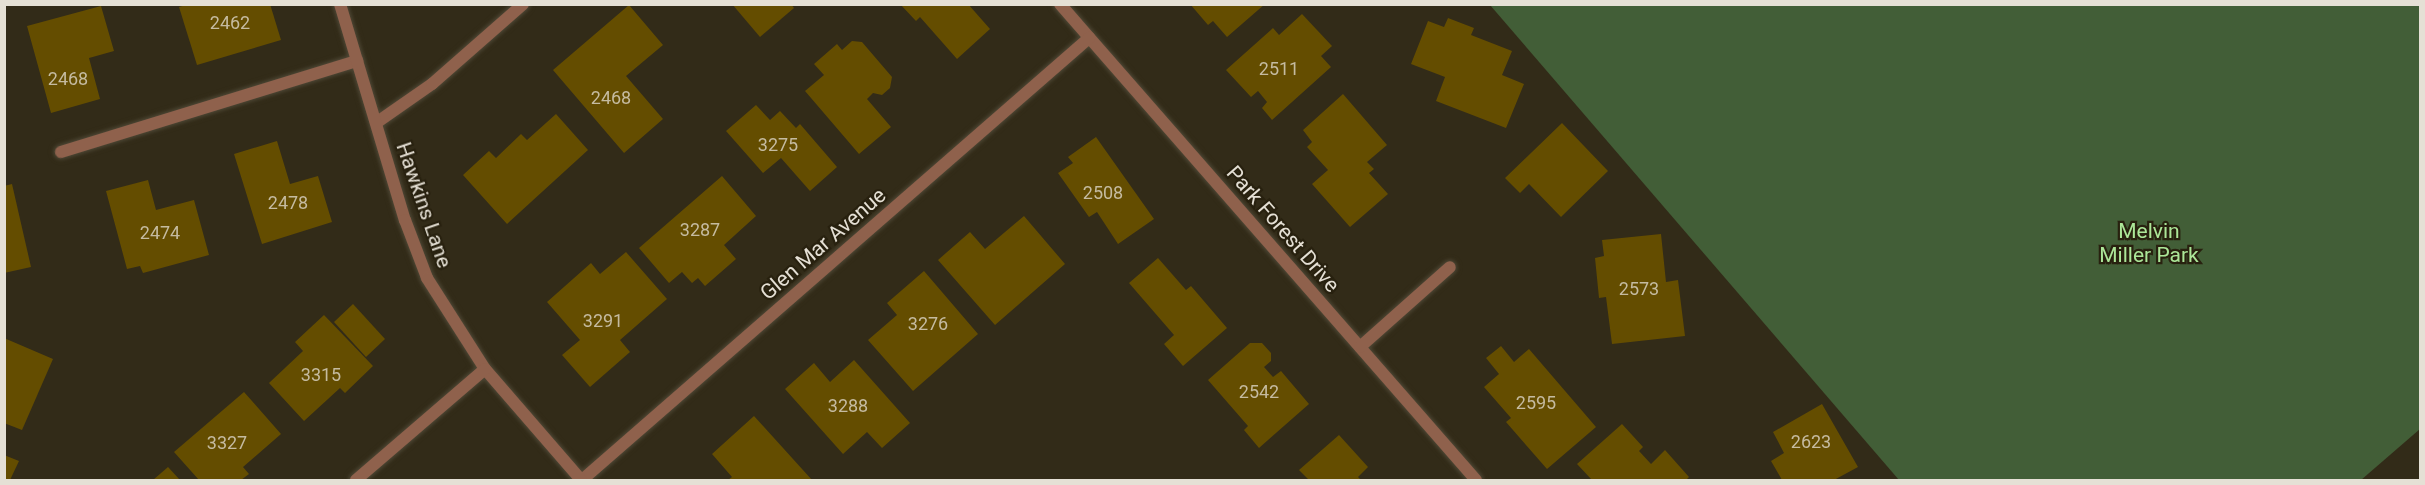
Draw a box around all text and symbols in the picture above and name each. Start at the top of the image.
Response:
house number: 2462 [210,12,250,34]
house number: 2511 [1259,58,1299,80]
house number: 2468 [48,68,88,90]
house number: 2468 [591,87,631,109]
house number: 3275 [758,134,798,156]
street label: Hawkins Lane [391,139,457,271]
street label: Park Forest Drive [1221,161,1345,297]
house number: 2508 [1083,182,1123,204]
street label: Glen Mar Avenue [755,183,891,305]
house number: 2478 [268,192,308,214]
park label: Melvin Miller Park [2099,218,2199,268]
house number: 3287 [680,219,720,241]
house number: 2474 [140,222,180,244]
house number: 2573 [1619,278,1659,300]
house number: 3291 [583,310,623,332]
house number: 3276 [908,313,948,335]
house number: 3315 [301,364,341,386]
house number: 2542 [1239,381,1279,403]
house number: 2595 [1516,392,1556,414]
house number: 3288 [828,395,868,417]
house number: 2623 [1791,431,1831,453]
house number: 3327 [207,432,247,454]

